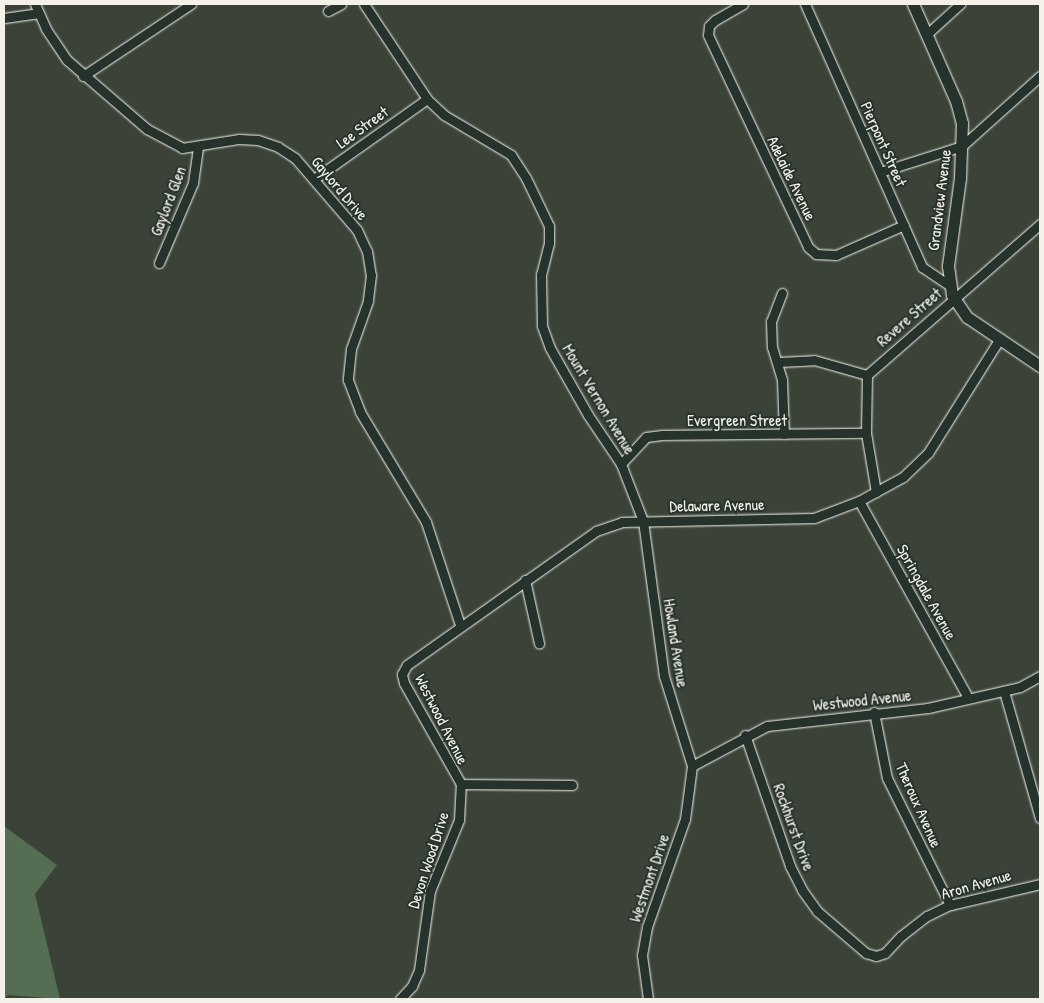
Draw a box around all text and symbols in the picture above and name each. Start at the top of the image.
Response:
street label: Pierpont Street [857,99,911,189]
street label: Lee Street [332,102,392,152]
street label: Adelaide Avenue [763,133,821,223]
street label: Grandview Avenue [923,148,955,252]
street label: Gaylord Drive [308,152,372,224]
street label: Gaylord Glen [146,163,190,239]
street label: Revere Street [873,284,945,350]
street label: Mount Vernon Avenue [558,340,640,458]
street label: Evergreen Street [687,410,787,430]
street label: Delaware Avenue [669,495,765,515]
street label: Springdale Avenue [893,541,961,643]
street label: Howland Avenue [660,597,692,689]
street label: Westwood Avenue [411,671,473,767]
street label: Westwood Avenue [812,685,912,715]
street label: Theroux Avenue [892,760,946,850]
street label: Rockhurst Drive [769,781,819,873]
street label: Devon Wood Drive [403,809,453,911]
street label: Westmont Drive [625,832,673,924]
street label: Aron Avenue [939,865,1013,903]

